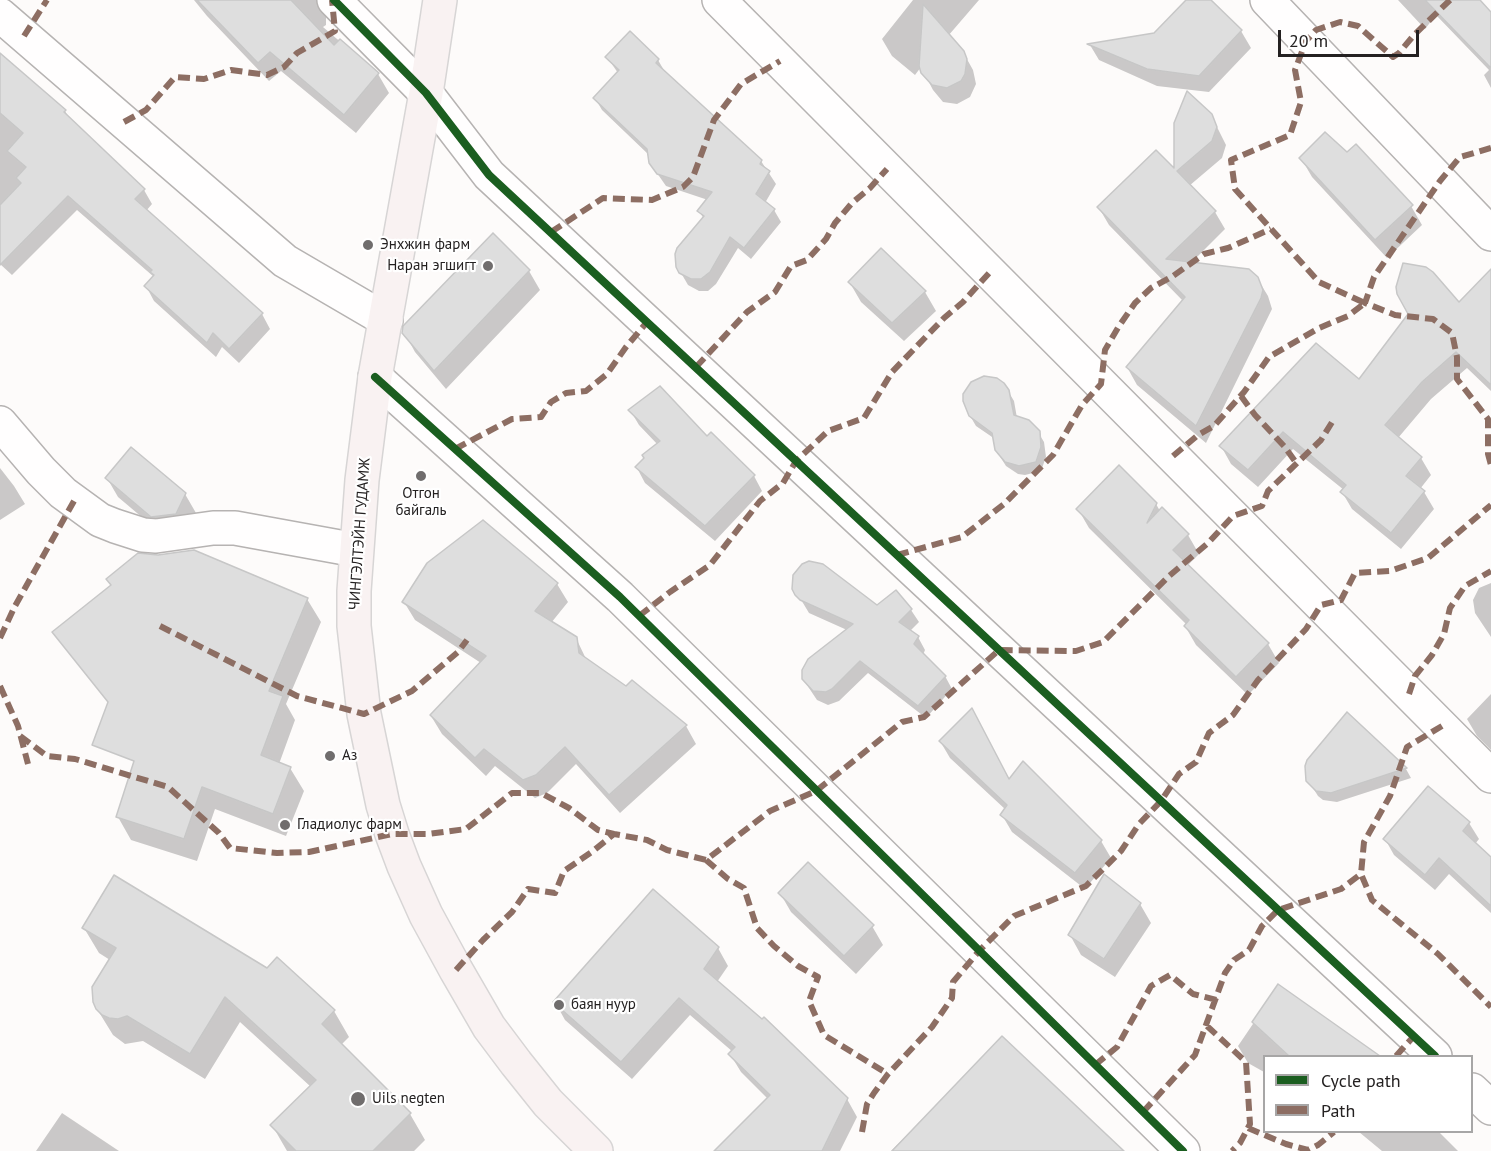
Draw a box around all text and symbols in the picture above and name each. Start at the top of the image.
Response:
scale bar [1281,18,1422,56]
text: 20 m [1289,29,1328,52]
place label: Энхжин фарм [380,236,470,254]
marker: Энхжин фарм [361,238,375,252]
place label: Наран эгшигт [387,257,476,275]
marker: Наран эгшигт [481,259,495,273]
street label: ЧИНГЭЛТЭЙН ГУДАМЖ [346,457,374,611]
marker: Отгон байгаль [414,469,428,483]
place label: Отгон байгаль [395,485,447,520]
place label: Аз [342,747,357,765]
marker: Аз [323,749,337,763]
place label: Гладиолус фарм [297,816,402,834]
marker: Гладиолус фарм [278,818,292,832]
place label: баян нуур [571,996,636,1014]
marker: баян нуур [552,998,566,1012]
legend [1263,1055,1473,1133]
text: Cycle path [1321,1069,1401,1092]
marker: Uils negten [349,1090,367,1108]
place label: Uils negten [372,1090,445,1108]
text: Path [1321,1099,1355,1122]

